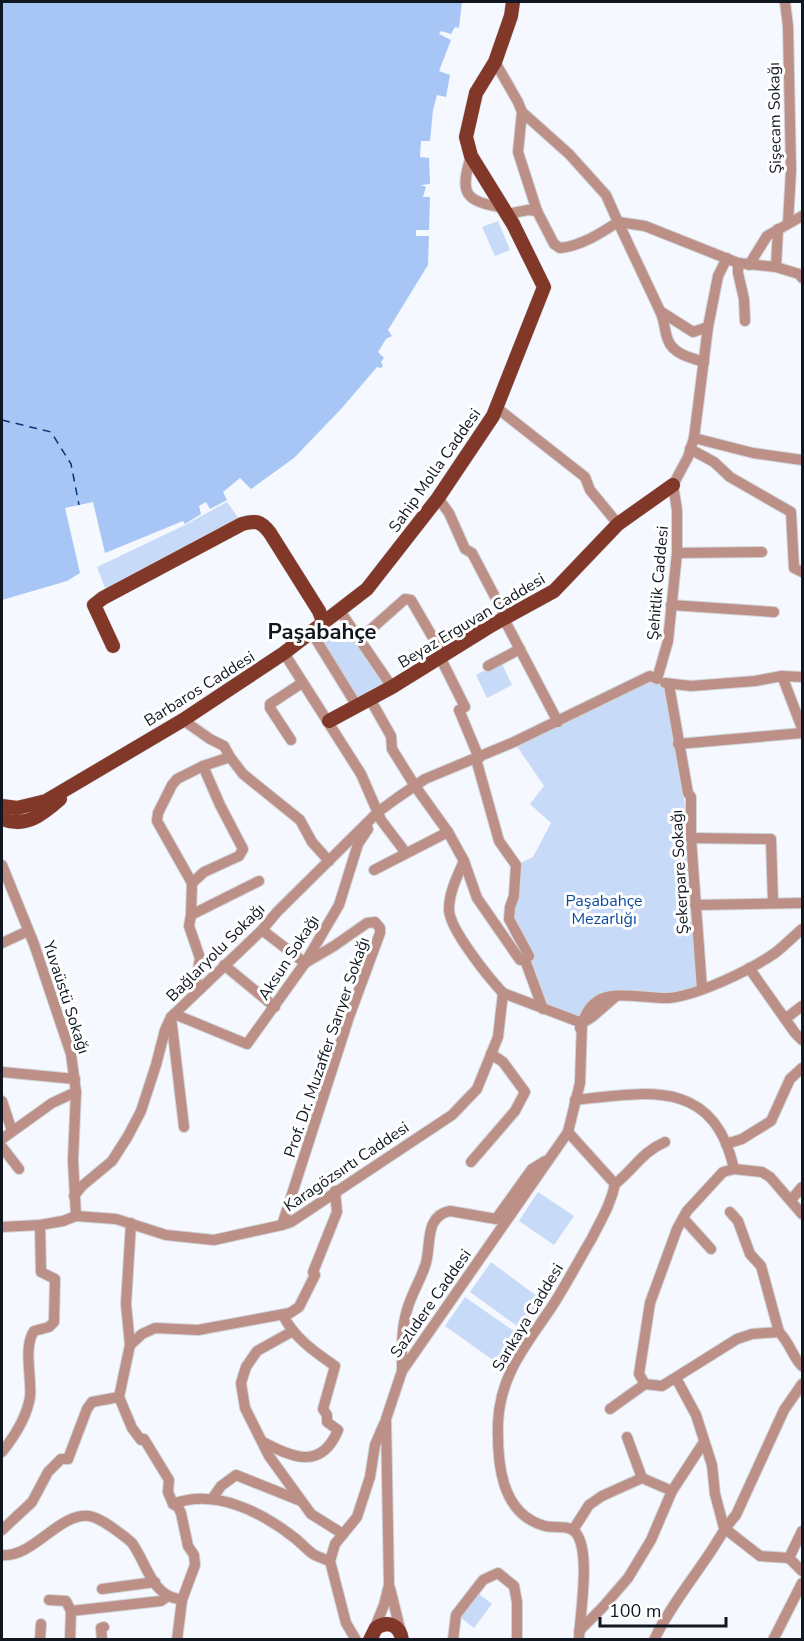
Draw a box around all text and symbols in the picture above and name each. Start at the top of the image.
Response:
street label: Şişecam Sokağı [763,62,787,174]
street label: Sahip Molla Caddesi [384,404,486,537]
street label: Şehitlik Caddesi [642,525,674,641]
street label: Beyaz Erguvan Caddesi [394,568,549,674]
district label: Paşabahçe [268,617,376,647]
street label: Barbaros Caddesi [140,646,259,732]
street label: Şekerpare Sokağı [666,809,694,935]
park label: Paşabahçe Mezarlığı [565,890,643,930]
street label: Bağlaryolu Sokağı [162,899,270,1007]
street label: Aksun Sokağı [253,911,325,1004]
street label: Prof. Dr. Muzaffer Sarıyer Sokağı [279,934,375,1160]
street label: Yuvaüstü Sokağı [37,937,95,1057]
street label: Karagözsırtı Caddesi [280,1117,414,1217]
street label: Sazlıdere Caddesi [385,1245,476,1362]
street label: Sarıkaya Caddesi [487,1259,569,1376]
scale bar [600,1590,726,1628]
text: 100 m [609,1599,661,1623]

